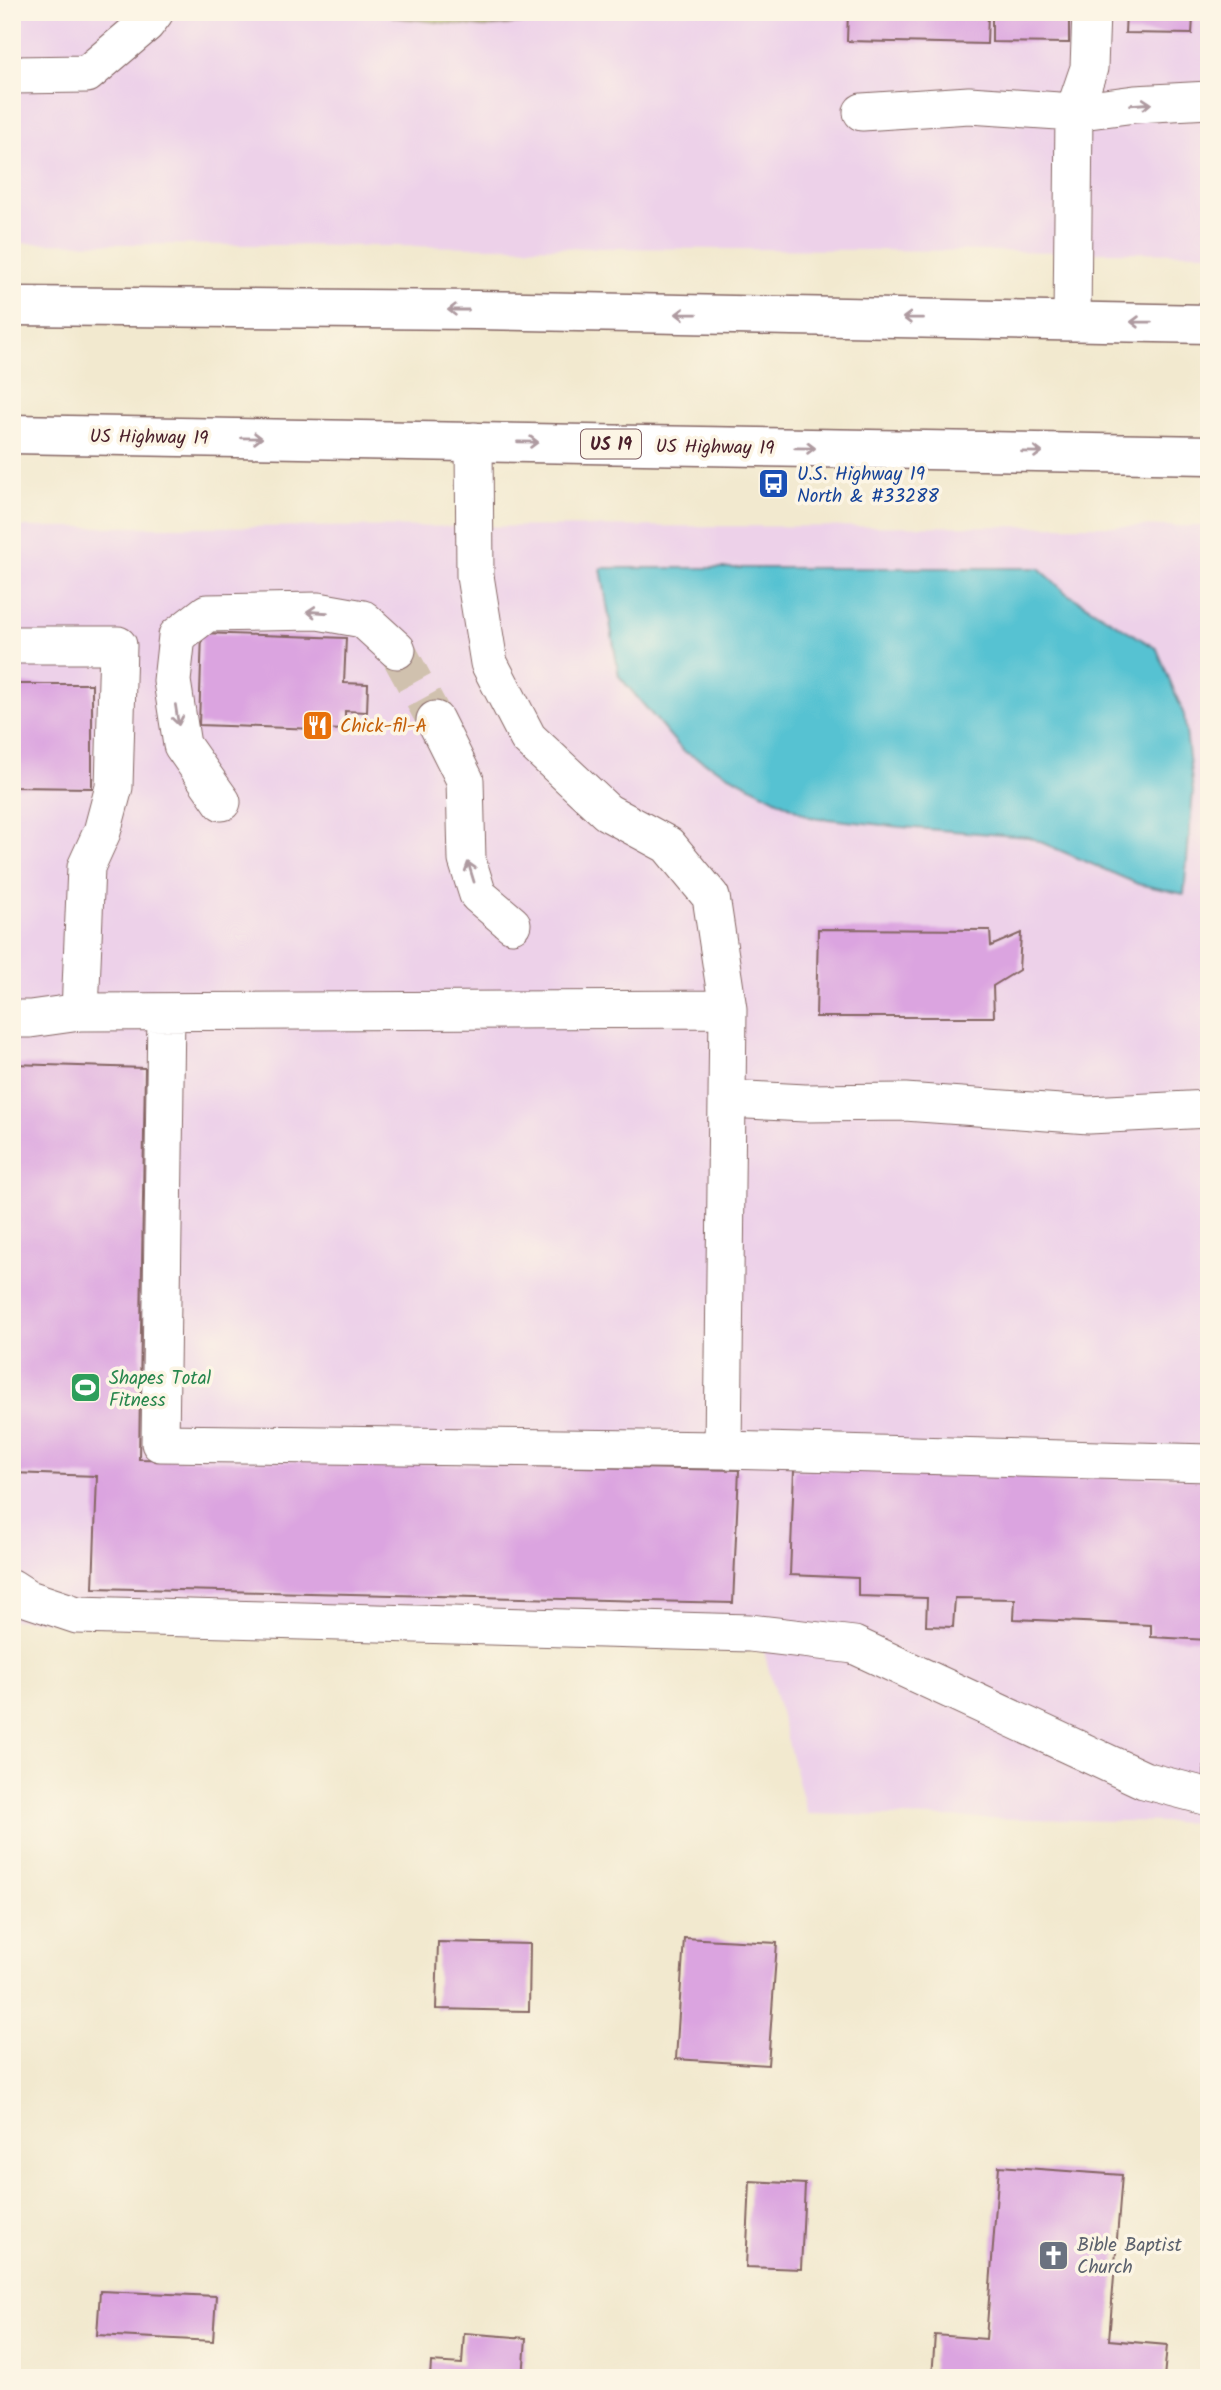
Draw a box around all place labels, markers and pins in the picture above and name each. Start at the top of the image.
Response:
place label: U.S. Highway 19 North & #33288 [797,460,940,512]
bus stop icon: U.S. Highway 19 North & #33288 [757,467,791,501]
restaurant icon: Chick-fil-A [300,708,334,742]
place label: Chick-fil-A [340,712,427,742]
place label: Shapes Total Fitness [109,1364,212,1416]
sports icon: Shapes Total Fitness [69,1371,103,1405]
place label: Bible Baptist Church [1077,2231,1182,2283]
church icon: Bible Baptist Church [1037,2238,1071,2272]

